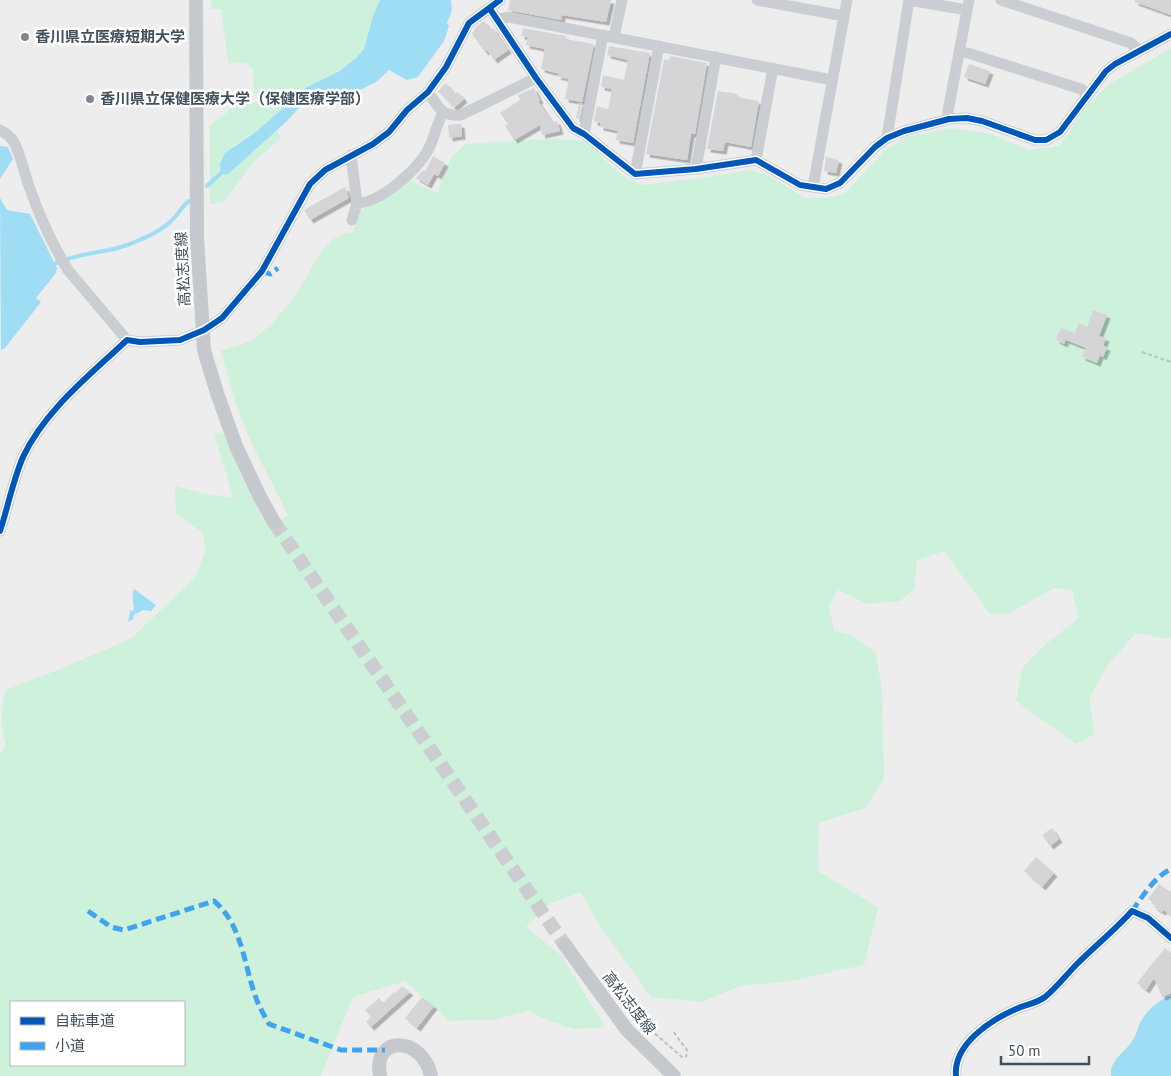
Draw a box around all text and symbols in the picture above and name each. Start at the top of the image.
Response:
place label: 香川県立医療短期大学 [35,27,185,46]
marker: 香川県立医療短期大学 [19,31,31,43]
place label: 香川県立保健医療大学（保健医療学部） [100,89,370,108]
marker: 香川県立保健医療大学（保健医療学部） [84,93,96,105]
street label: 高松志度線 [171,231,194,307]
street label: 高松志度線 [599,967,660,1038]
legend [10,1001,185,1066]
text: 自転車道 [55,1011,115,1030]
scale bar [1001,1034,1088,1066]
text: 小道 [55,1036,85,1055]
text: 50 m [1008,1041,1041,1060]

